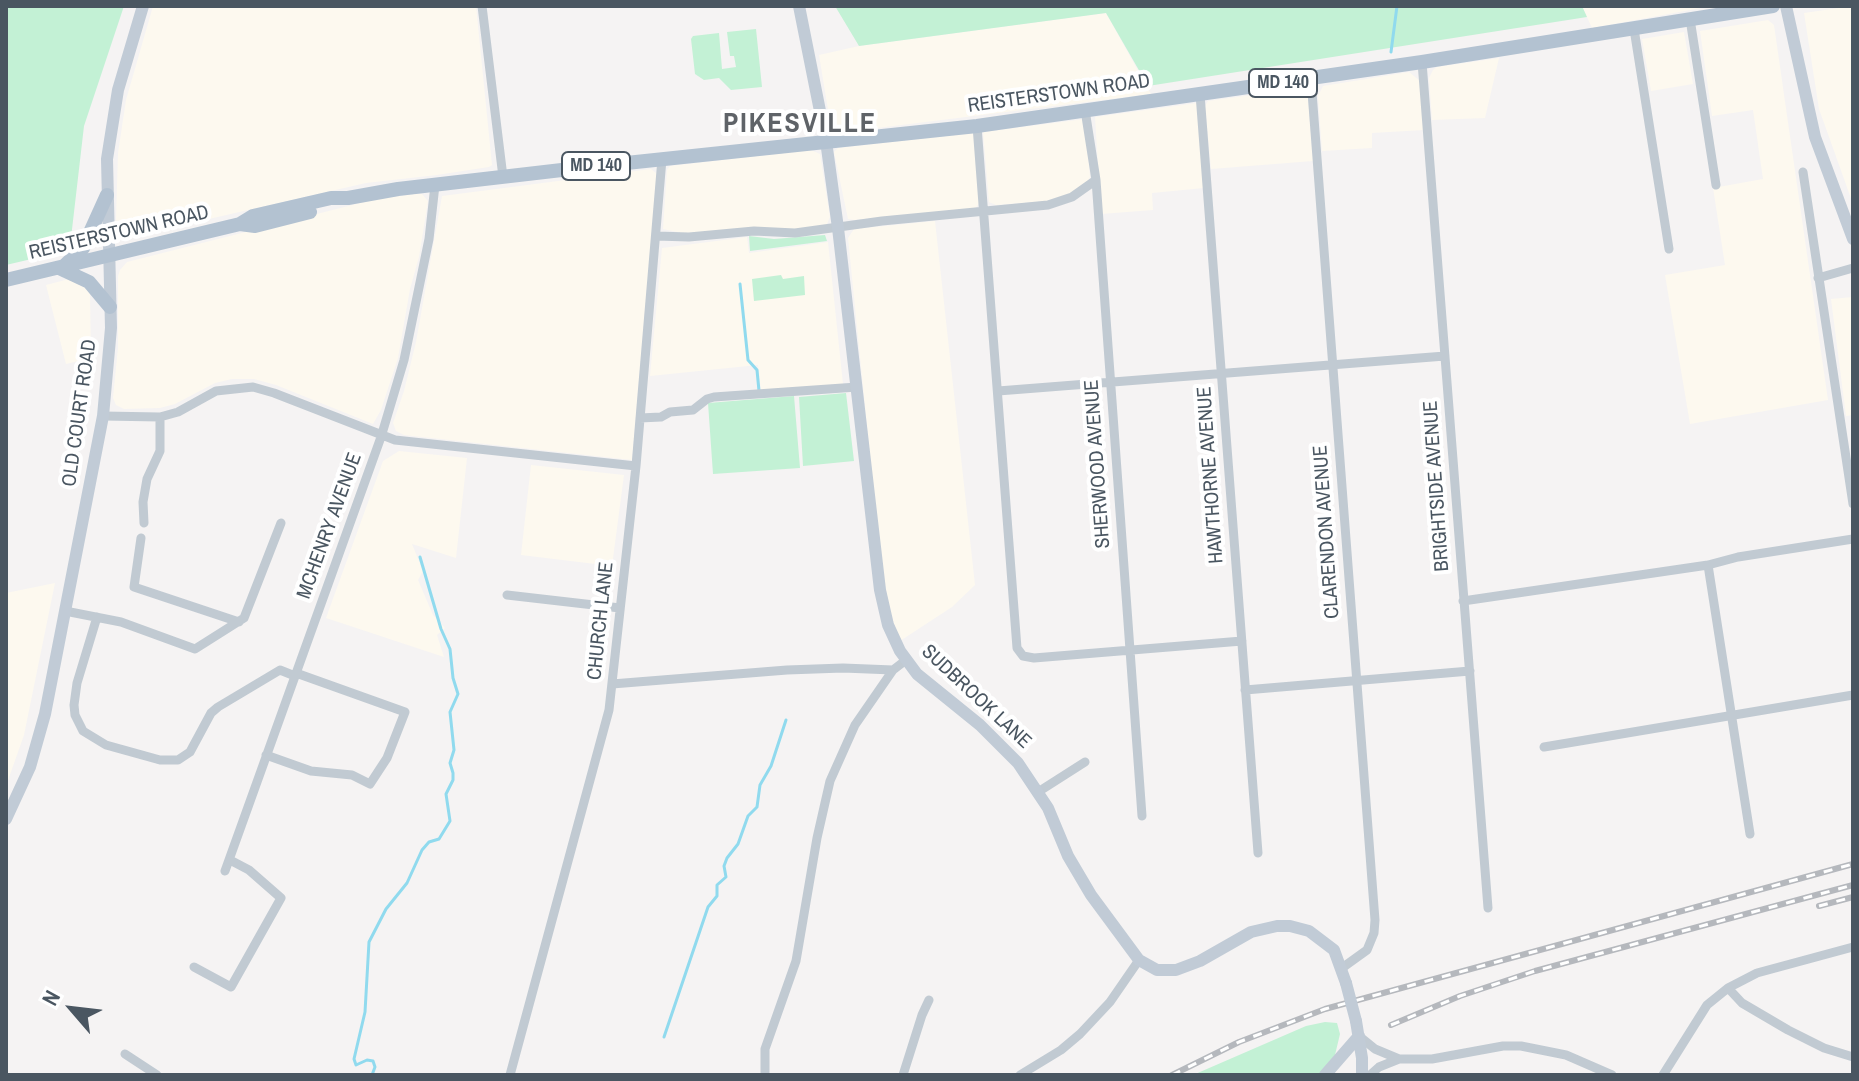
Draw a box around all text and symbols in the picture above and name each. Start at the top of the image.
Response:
street label: REISTERSTOWN ROAD [966,69,1152,119]
road number: MD 140 [1249,69,1317,97]
district label: PIKESVILLE [723,107,877,141]
road number: MD 140 [562,152,630,180]
street label: REISTERSTOWN ROAD [27,201,211,265]
street label: OLD COURT ROAD [58,338,102,488]
street label: SHERWOOD AVENUE [1080,379,1116,549]
street label: HAWTHORNE AVENUE [1193,386,1229,564]
street label: BRIGHTSIDE AVENUE [1419,400,1455,572]
street label: CLARENDON AVENUE [1309,444,1345,620]
street label: MCHENRY AVENUE [292,450,368,602]
street label: CHURCH LANE [583,561,619,681]
street label: SUDBROOK LANE [916,640,1036,754]
north arrow [32,969,112,1049]
text: N [35,985,67,1011]

